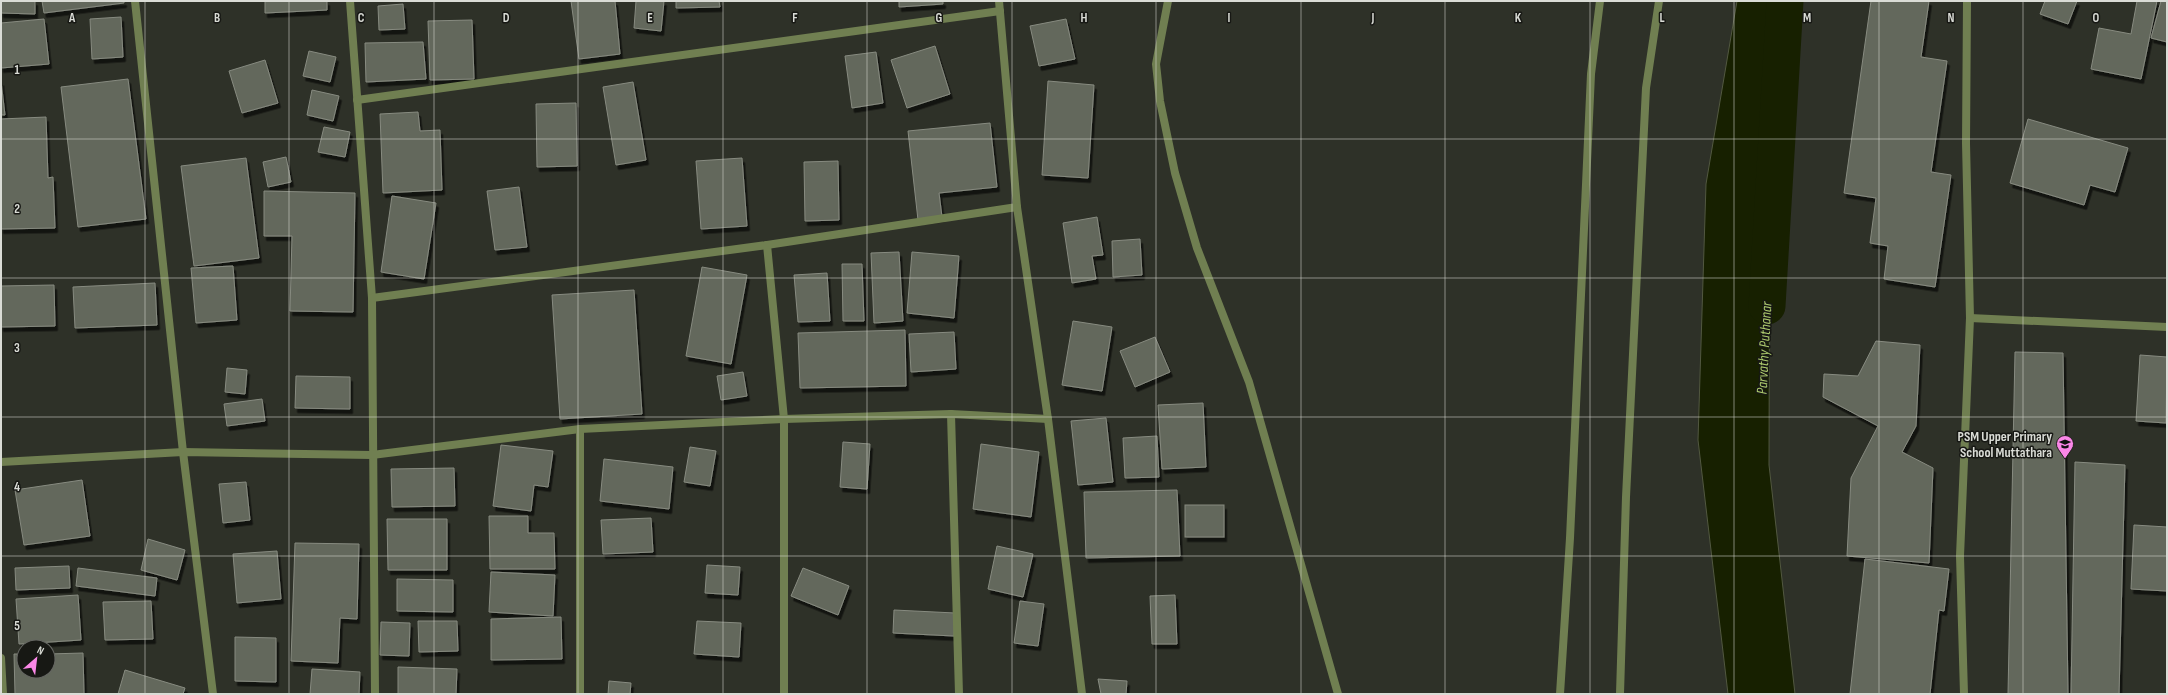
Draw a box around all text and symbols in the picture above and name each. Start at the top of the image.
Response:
text: A [68,10,76,26]
text: B [214,10,220,26]
text: C [358,10,365,26]
text: D [503,10,510,26]
text: E [647,10,653,26]
text: F [792,10,798,26]
text: G [936,10,943,26]
text: H [1081,10,1088,26]
text: I [1228,10,1231,26]
text: J [1371,10,1375,26]
text: K [1515,10,1522,26]
text: L [1659,10,1665,26]
text: M [1803,10,1811,26]
text: N [1948,10,1955,26]
text: O [2093,10,2100,26]
text: 1 [14,62,20,78]
text: 2 [14,201,20,217]
water label: Parvathy Puthanar [1753,300,1776,395]
text: 3 [14,340,20,356]
place label: PSM Upper Primary School Muttathara [1958,428,2052,461]
school or university icon: PSM Upper Primary School Muttathara [2055,434,2075,459]
text: 4 [14,479,20,495]
text: 5 [14,618,20,634]
north arrow [16,639,56,679]
text: N [35,643,46,658]

